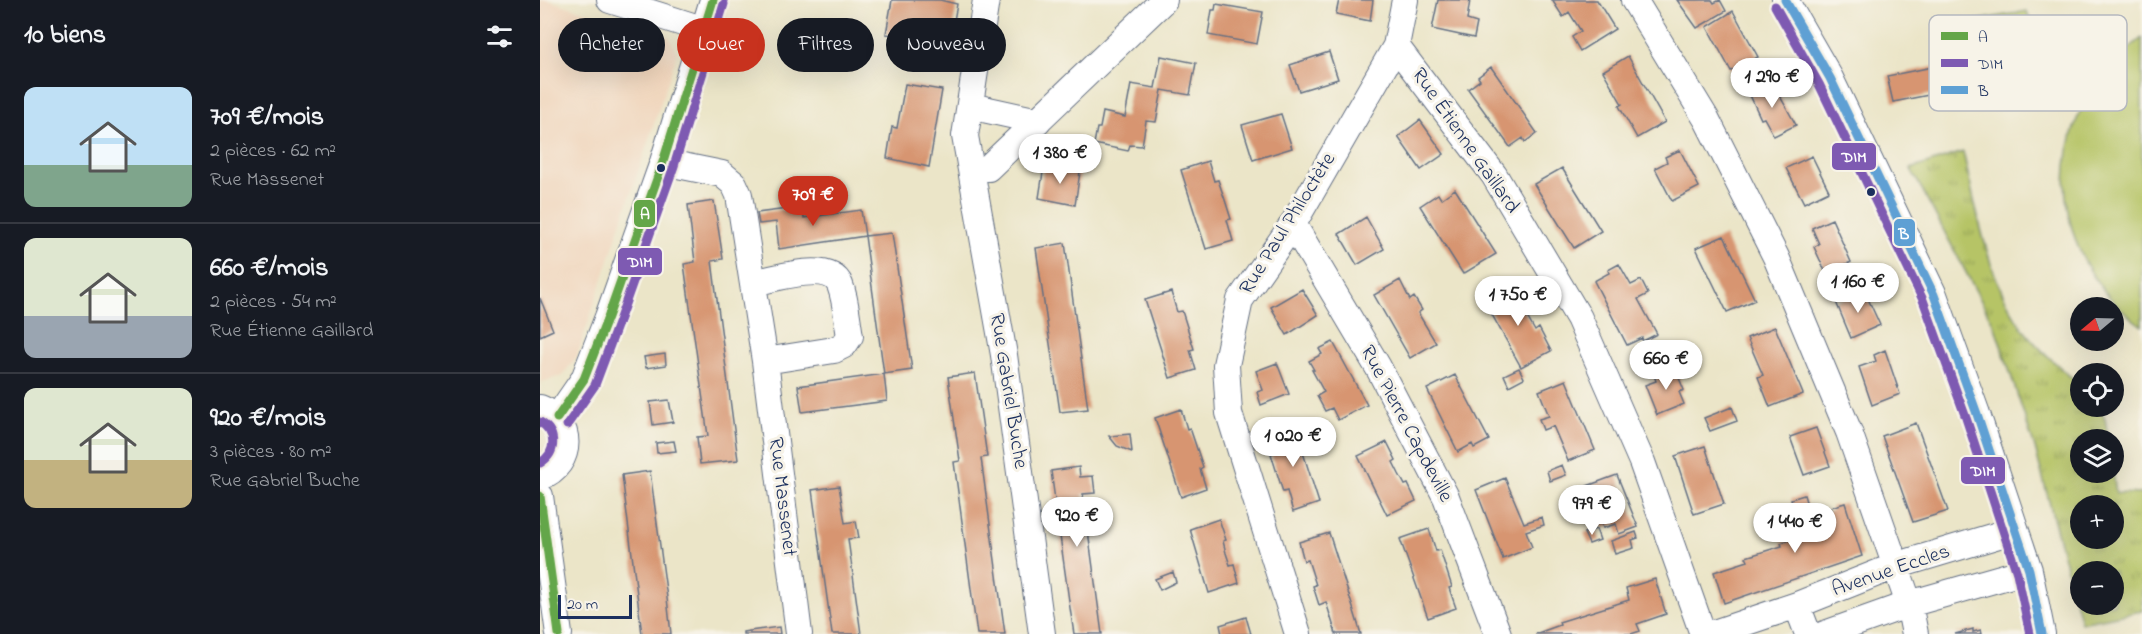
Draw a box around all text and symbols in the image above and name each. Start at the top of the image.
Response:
legend [1929,15,2127,111]
text: 10 biens [24,17,106,55]
chip: Acheter [558,18,665,72]
chip: Louer [677,18,765,72]
chip: Filtres [777,18,874,72]
chip: Nouveau [886,18,1006,72]
icon: filters [483,20,516,53]
text: A [1978,26,1988,50]
text: DIM [1977,53,2003,77]
pin: 1 290 € [1717,58,1827,109]
street label: Rue Étienne Gaillard [1404,62,1527,220]
text: 1 290 € [1745,63,1799,92]
text: B [1977,80,1989,104]
text: 709 €/mois [210,99,324,137]
icon: home [72,111,144,183]
pin: 1 380 € [1005,134,1115,185]
text: 2 pièces · 62 m² [210,137,336,166]
text: 1 380 € [1033,139,1087,168]
line badge: DIM [1831,142,1877,171]
text: DIM [1840,146,1867,170]
street label: Rue Paul Philoctète [1232,147,1344,301]
unlabelled marker [655,162,667,174]
text: Rue Massenet [210,166,324,195]
pin: 709 € [771,176,855,227]
text: 709 € [792,181,834,210]
unlabelled marker [1865,186,1877,198]
line badge: A [633,199,656,228]
text: A [640,203,650,227]
line badge: B [1893,218,1916,247]
text: B [1898,223,1910,247]
line badge: DIM [617,247,663,276]
text: 660 €/mois [210,250,328,288]
text: DIM [626,251,653,275]
icon: home [72,262,144,334]
pin: 1 160 € [1803,263,1913,314]
text: 1 160 € [1831,268,1885,297]
pin: 1 750 € [1463,276,1573,327]
text: 1 750 € [1489,281,1547,310]
text: 2 pièces · 54 m² [210,288,337,317]
north arrow [2070,297,2124,351]
map controls [2070,297,2124,615]
street label: Rue Gabriel Buche [981,311,1035,471]
text: Rue Étienne Gaillard [210,317,373,346]
street label: Rue Pierre Capdeville [1352,340,1460,508]
pin: 660 € [1624,340,1708,391]
text: 660 € [1643,345,1689,374]
button: locate [2070,363,2124,417]
text: 920 €/mois [210,400,326,438]
icon: home [72,412,144,484]
pin: 1 020 € [1238,417,1348,468]
text: 1 020 € [1264,422,1322,451]
button: layers [2070,429,2124,483]
street label: Rue Massenet [760,436,804,558]
text: 3 pièces · 80 m² [210,438,332,467]
line badge: DIM [1960,456,2006,485]
text: DIM [1969,460,1996,484]
text: Rue Gabriel Buche [210,467,360,496]
pin: 979 € [1550,485,1634,536]
text: 979 € [1572,490,1612,519]
button: + [2070,495,2124,549]
pin: 920 € [1035,497,1119,548]
text: 920 € [1055,502,1099,531]
pin: 1 440 € [1740,503,1850,554]
text: 1 440 € [1767,508,1823,537]
street label: Avenue Eccles [1828,537,1954,605]
button: − [2070,561,2124,615]
scale bar [558,592,632,620]
text: 20 m [567,593,598,617]

